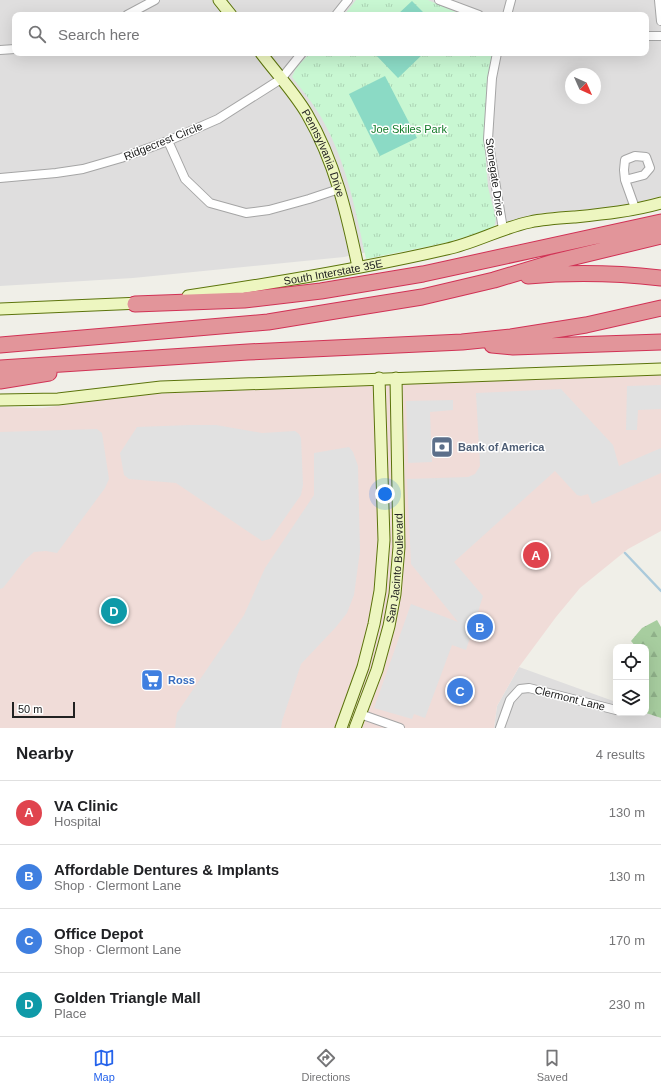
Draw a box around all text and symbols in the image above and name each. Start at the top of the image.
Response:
search box [12,12,649,56]
icon: search [26,23,48,45]
text: Search here [58,26,140,43]
north arrow [565,68,601,104]
street label: Pennsylvania Drive [299,107,347,198]
street label: Ridgecrest Circle [122,120,204,162]
park label: Joe Skiles Park [371,123,447,135]
street label: Stonegate Drive [484,137,506,217]
street label: South Interstate 35E [283,257,384,287]
bank icon: Bank of America [429,434,455,460]
place label: Bank of America [458,441,545,453]
your location [375,484,395,504]
street label: San Jacinto Boulevard [384,513,405,624]
pin: A [523,540,549,570]
pin: D [101,596,127,626]
pin: B [467,612,493,642]
map controls [613,644,649,716]
button: locate [613,644,649,680]
supermarket icon: Ross [139,667,165,693]
place label: Ross [168,674,195,686]
pin: C [447,676,473,706]
button: layers [613,680,649,716]
street label: Clermont Lane [534,683,606,713]
scale bar [12,700,75,719]
text: 50 m [18,703,42,715]
text: Nearby [16,744,74,763]
text: 4 results [596,747,645,762]
text: VA Clinic [54,797,118,814]
text: A [24,805,34,820]
text: 130 m [609,805,645,820]
text: Hospital [54,814,101,829]
text: Affordable Dentures & Implants [54,861,279,878]
text: B [24,869,34,884]
text: 130 m [609,869,645,884]
text: Shop · Clermont Lane [54,878,181,893]
text: Office Depot [54,925,143,942]
text: C [24,933,34,948]
text: 170 m [609,933,645,948]
text: Shop · Clermont Lane [54,942,181,957]
text: Golden Triangle Mall [54,989,201,1006]
text: D [24,997,34,1012]
text: 230 m [609,997,645,1012]
text: Place [54,1006,87,1021]
tab: Map [93,1047,115,1083]
tab: Directions [301,1047,350,1083]
tab: Saved [537,1047,568,1083]

